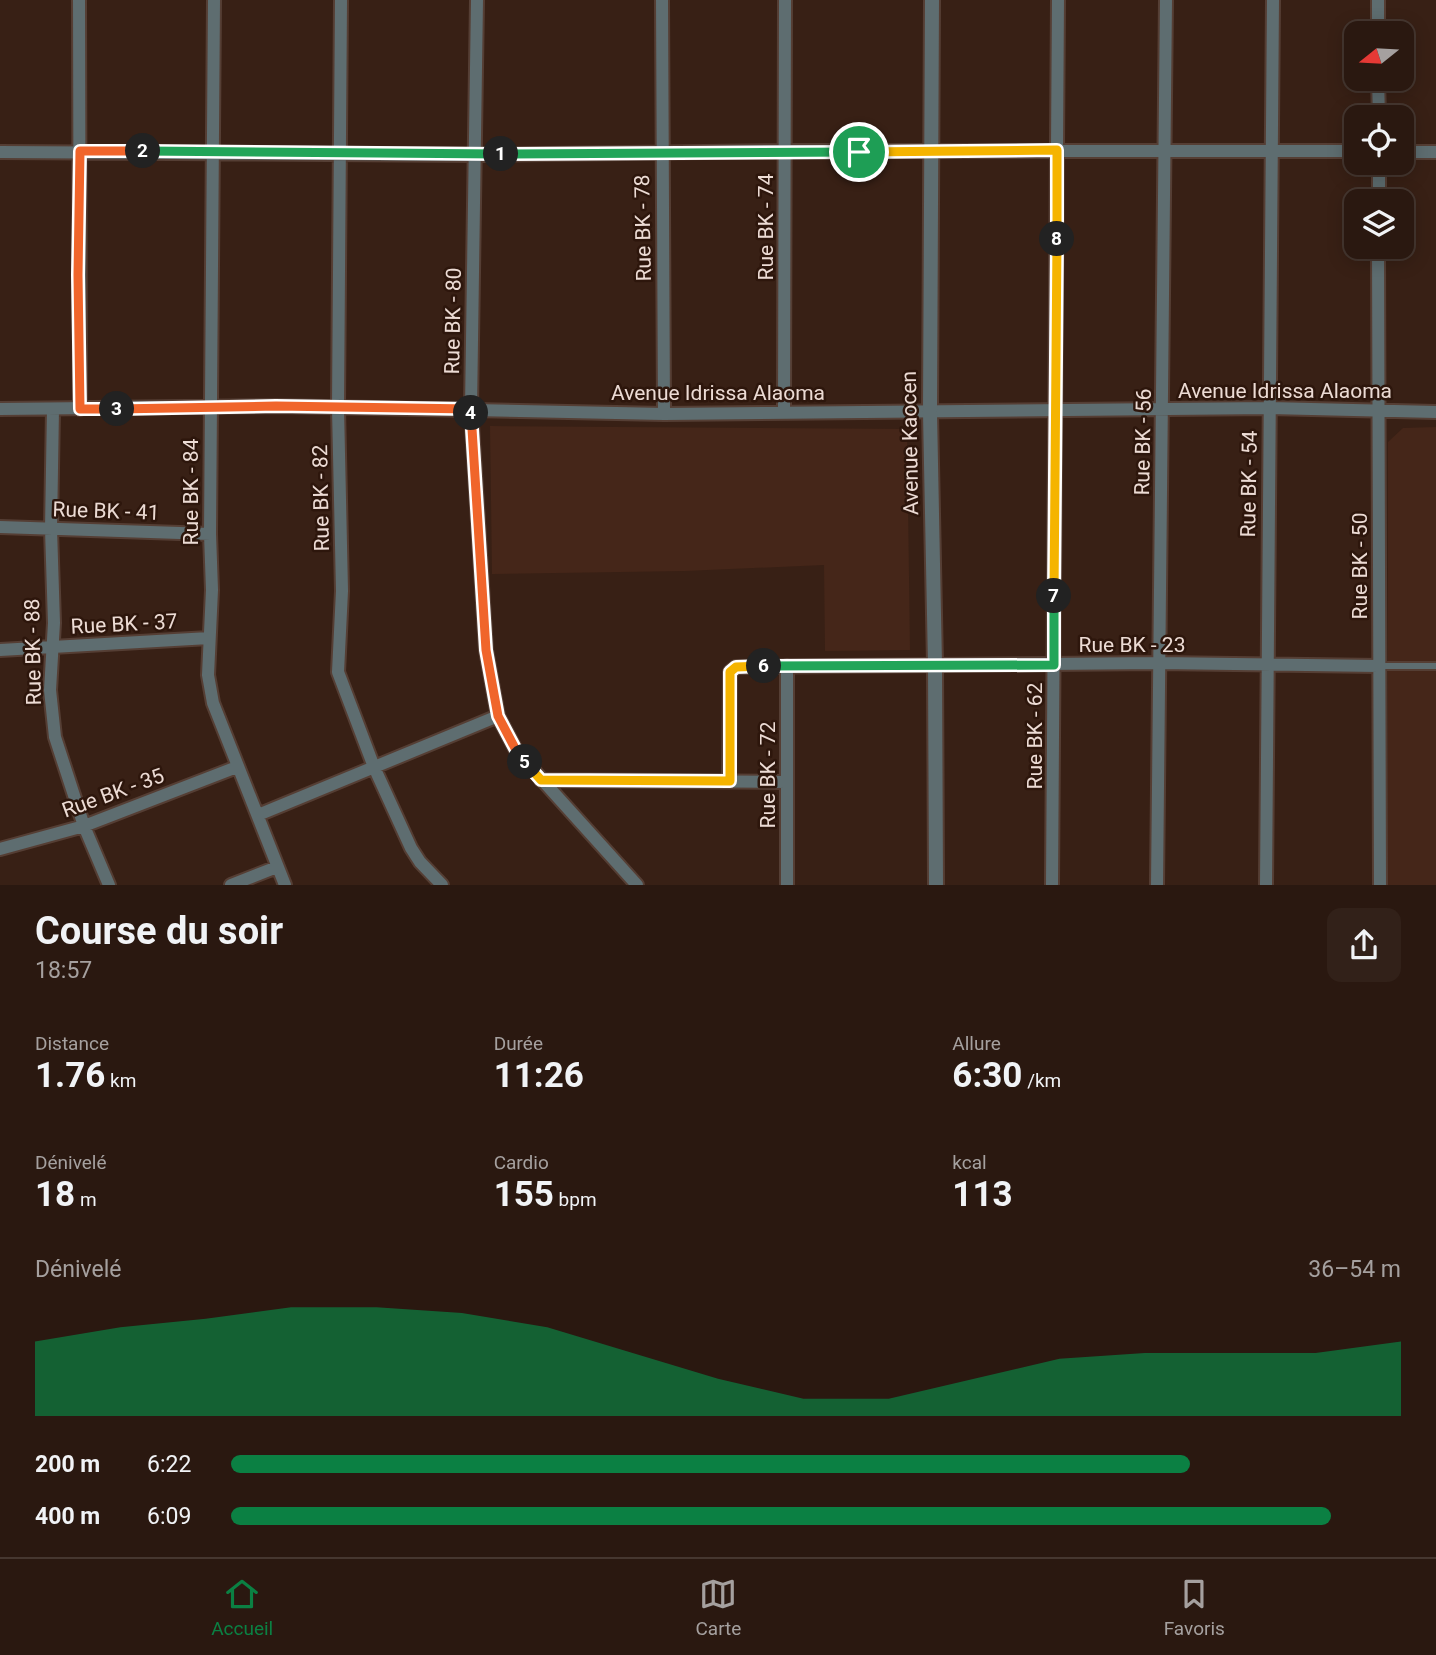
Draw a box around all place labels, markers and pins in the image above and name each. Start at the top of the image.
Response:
pin [829,122,889,182]
pin: 2 [125,134,160,168]
pin: 1 [484,136,518,172]
pin: 8 [1040,222,1074,256]
pin: 3 [100,392,134,426]
pin: 4 [454,396,489,430]
pin: 7 [1036,578,1072,614]
pin: 6 [746,648,782,684]
pin: 5 [508,744,542,780]

